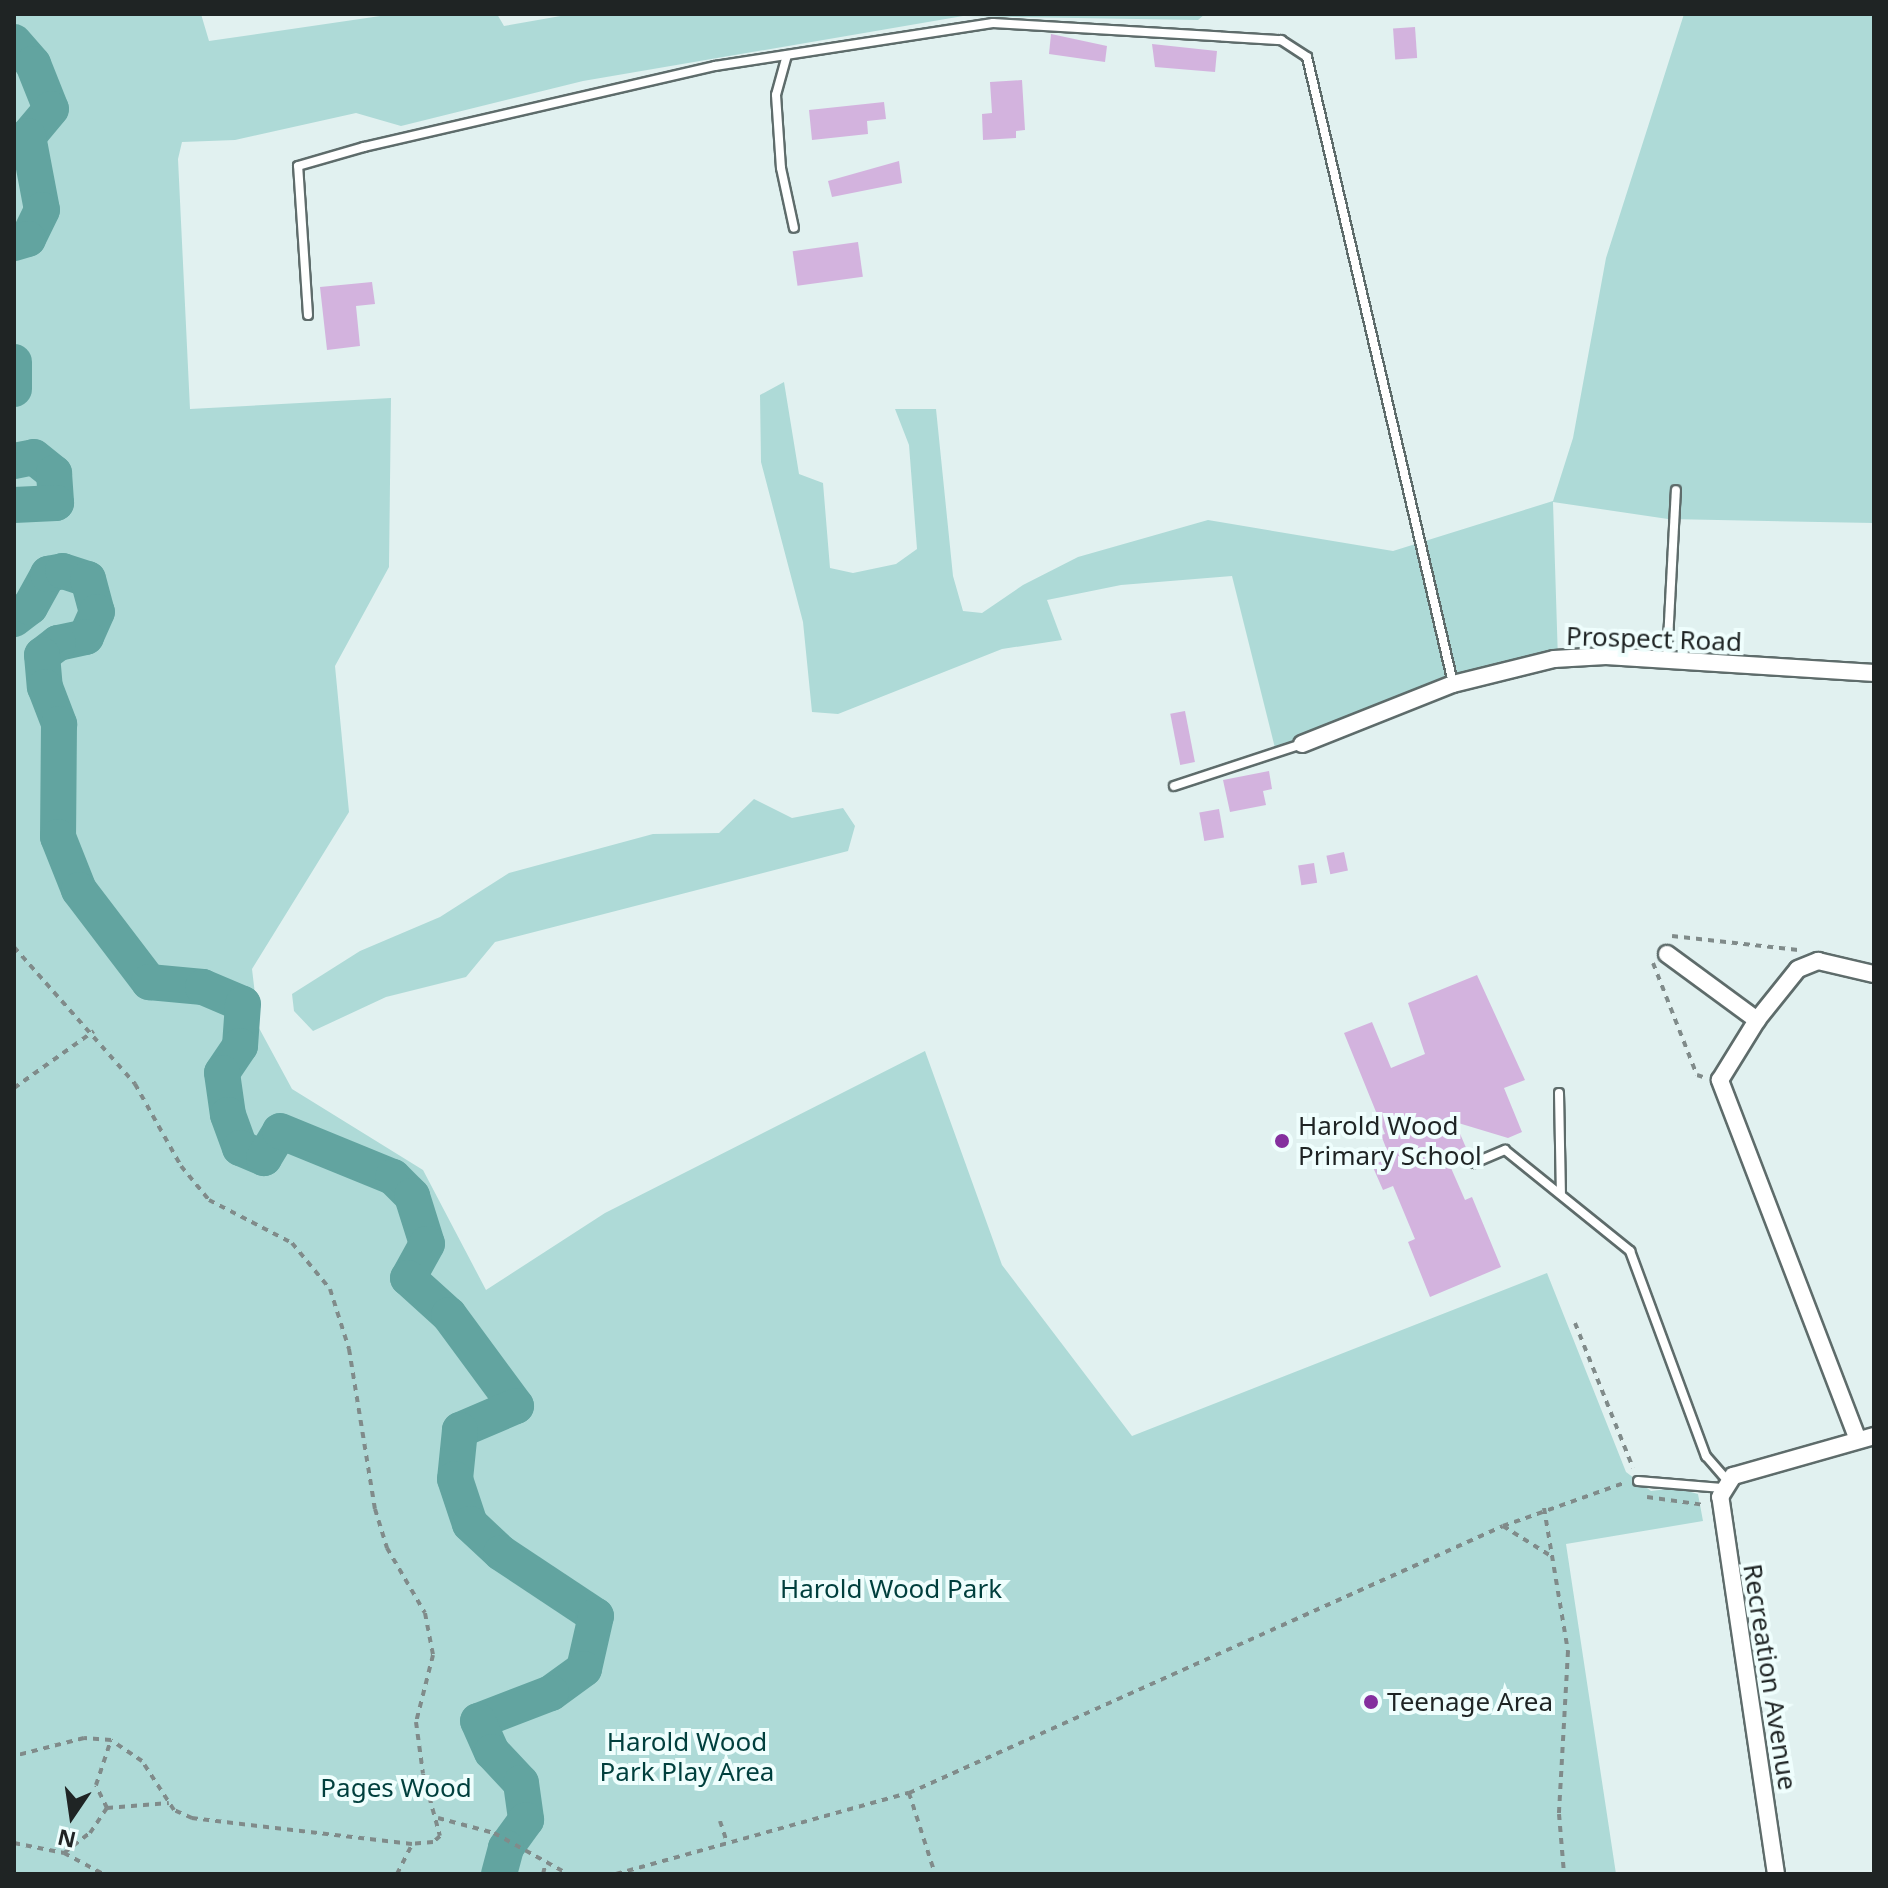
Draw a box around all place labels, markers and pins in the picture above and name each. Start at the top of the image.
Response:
place label: Harold Wood Primary School [1298,1110,1482,1172]
marker: Harold Wood Primary School [1273,1132,1291,1150]
place label: Teenage Area [1387,1686,1553,1718]
marker: Teenage Area [1362,1693,1380,1711]

